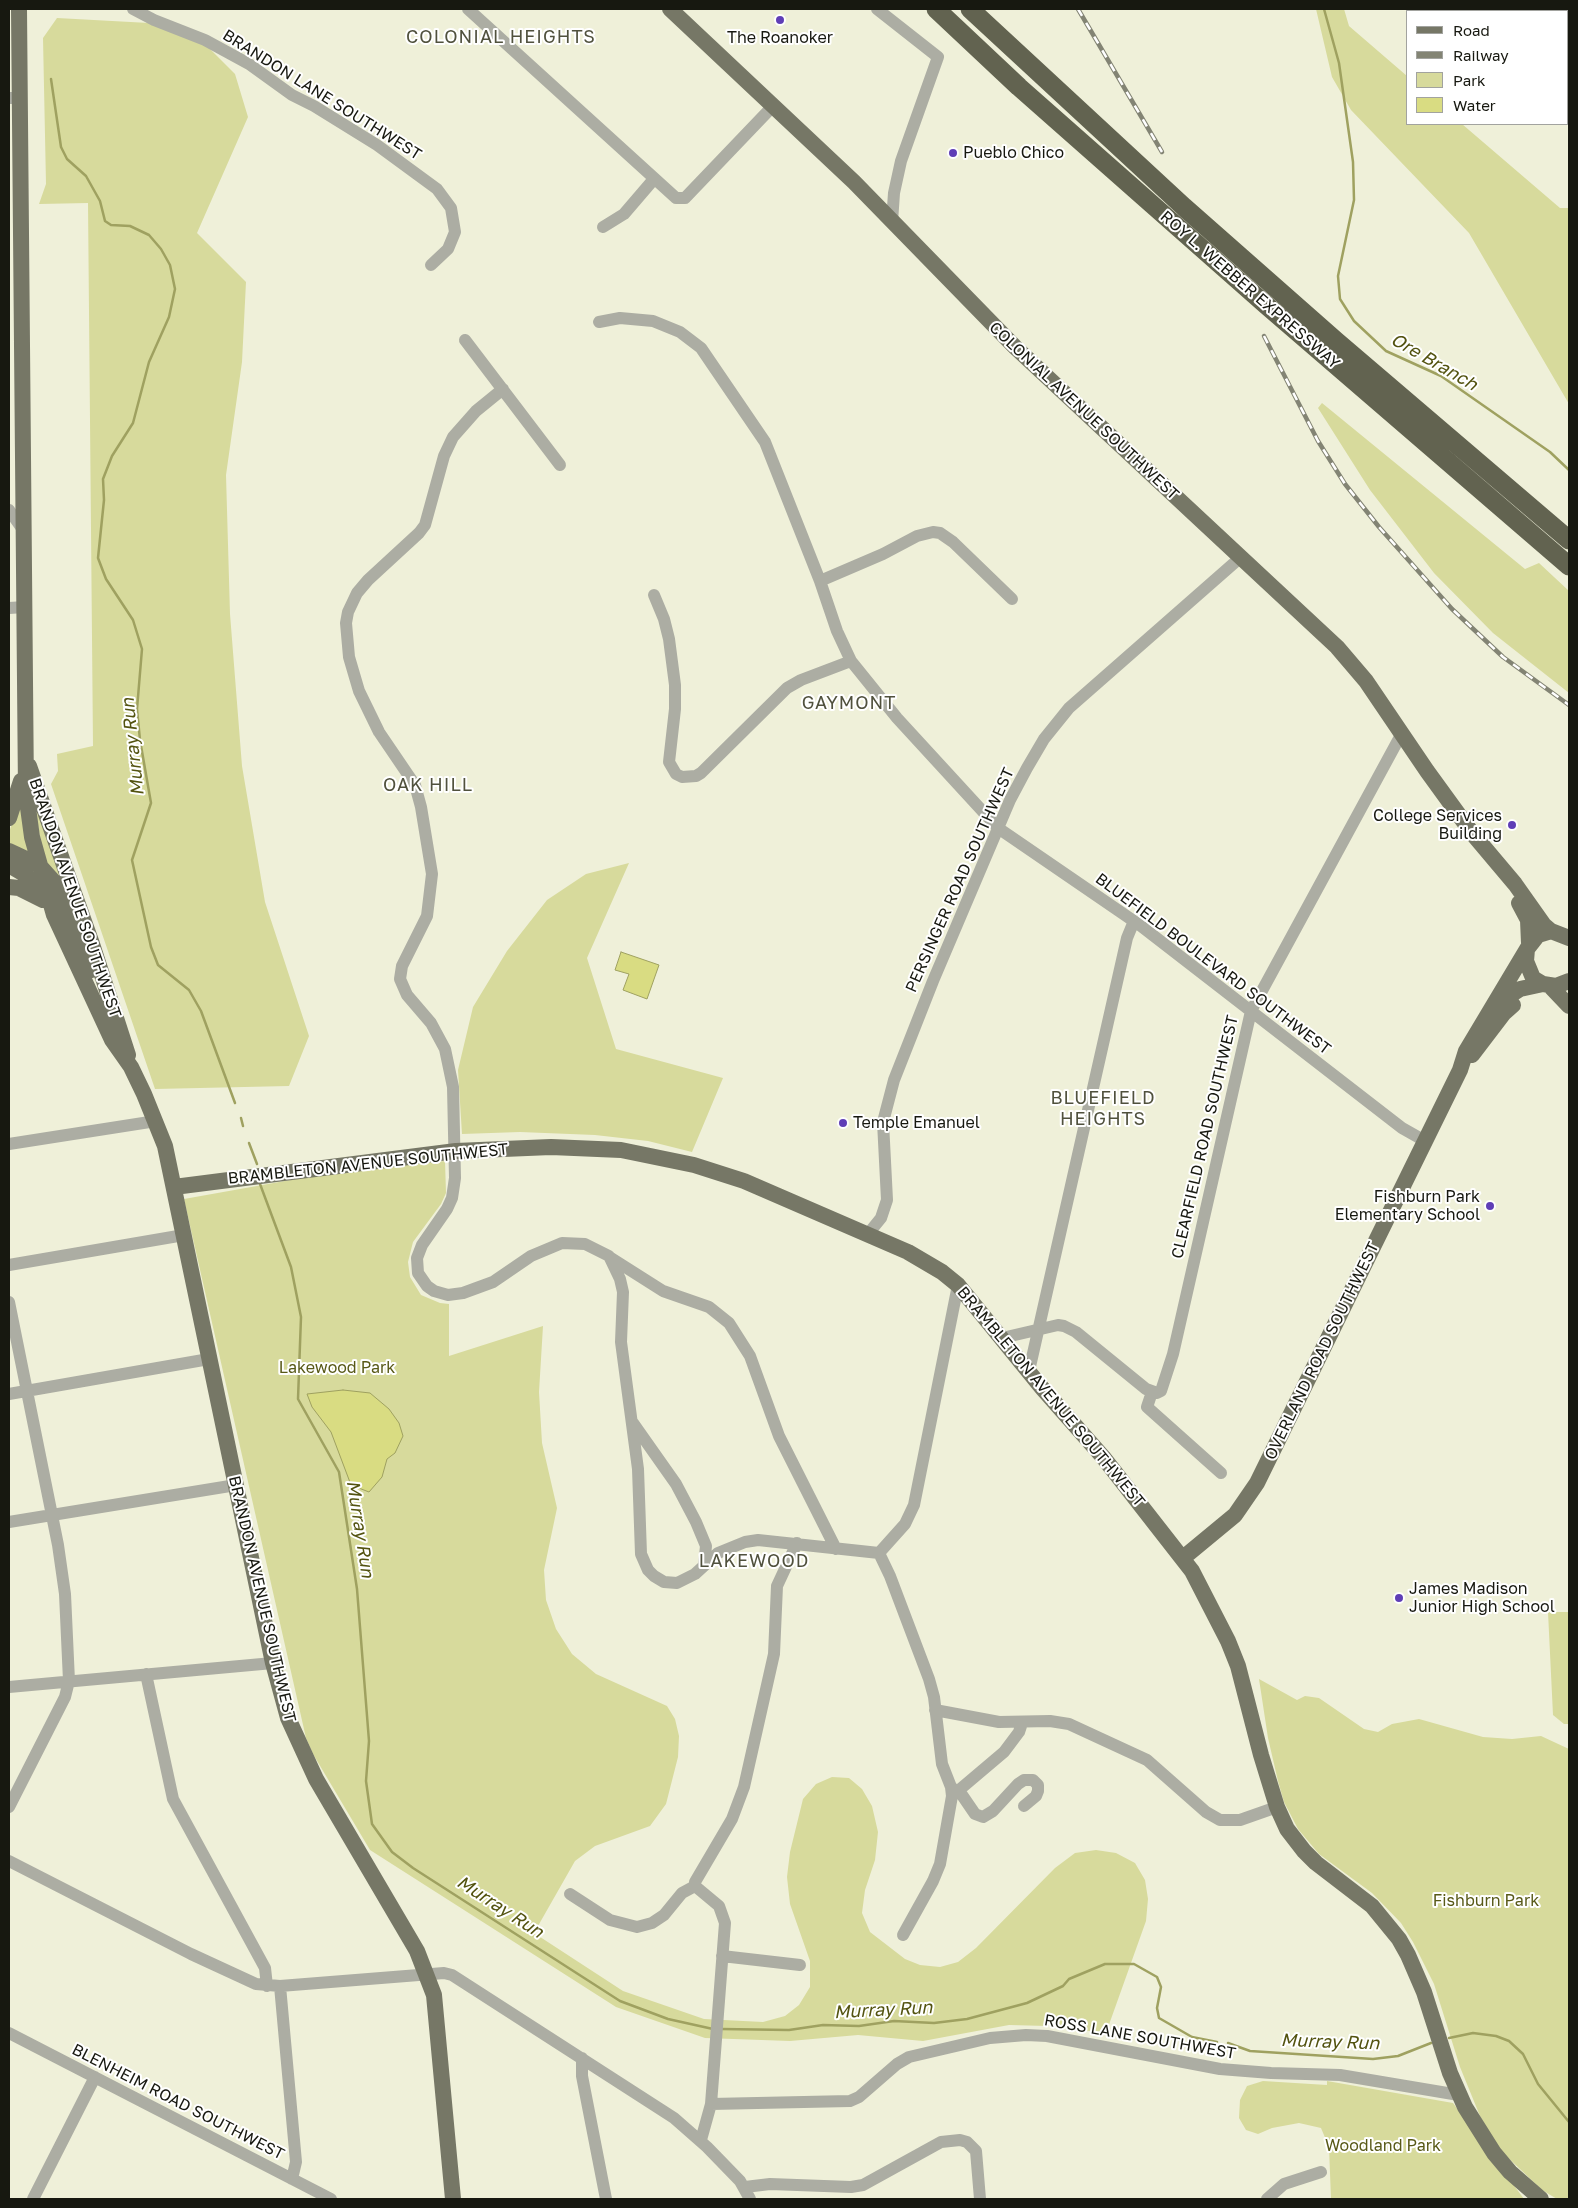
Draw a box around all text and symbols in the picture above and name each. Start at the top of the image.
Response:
legend [1406,10,1568,125]
marker: The Roanoker [774,14,786,26]
text: Road [1453,21,1490,39]
street label: BRANDON LANE SOUTHWEST [219,26,425,164]
district label: COLONIAL HEIGHTS [404,26,598,48]
place label: The Roanoker [727,28,833,48]
text: Railway [1453,46,1509,64]
text: Park [1453,71,1485,89]
text: Water [1453,96,1496,114]
place label: Pueblo Chico [963,143,1064,163]
marker: Pueblo Chico [947,147,959,159]
street label: ROY L. WEBBER EXPRESSWAY [1156,207,1344,373]
street label: COLONIAL AVENUE SOUTHWEST [985,318,1183,504]
water label: Ore Branch [1387,329,1481,395]
district label: GAYMONT [801,692,897,714]
water label: Murray Run [117,697,149,797]
street label: PERSINGER ROAD SOUTHWEST [902,765,1018,995]
district label: OAK HILL [382,774,474,796]
street label: BRANDON AVENUE SOUTHWEST [25,776,125,1020]
place label: College Services Building [1373,806,1502,844]
marker: College Services Building [1506,819,1518,831]
street label: BLUEFIELD BOULEVARD SOUTHWEST [1092,869,1334,1059]
street label: CLEARFIELD ROAD SOUTHWEST [1168,1013,1242,1261]
district label: BLUEFIELD HEIGHTS [1049,1087,1157,1130]
place label: Temple Emanuel [853,1113,980,1133]
marker: Temple Emanuel [837,1117,849,1129]
street label: BRAMBLETON AVENUE SOUTHWEST [227,1140,509,1188]
place label: Fishburn Park Elementary School [1335,1187,1480,1225]
marker: Fishburn Park Elementary School [1484,1200,1496,1212]
street label: OVERLAND ROAD SOUTHWEST [1261,1239,1383,1463]
street label: BRAMBLETON AVENUE SOUTHWEST [953,1283,1149,1511]
park label: Lakewood Park [279,1358,395,1378]
street label: BRANDON AVENUE SOUTHWEST [224,1474,300,1724]
water label: Murray Run [342,1479,378,1579]
district label: LAKEWOOD [698,1550,810,1572]
place label: James Madison Junior High School [1409,1579,1555,1617]
marker: James Madison Junior High School [1393,1592,1405,1604]
water label: Murray Run [453,1871,547,1943]
park label: Fishburn Park [1433,1891,1539,1911]
water label: Murray Run [833,1997,933,2023]
street label: ROSS LANE SOUTHWEST [1043,2011,1237,2063]
water label: Murray Run [1280,2029,1380,2055]
street label: BLENHEIM ROAD SOUTHWEST [69,2040,287,2164]
park label: Woodland Park [1325,2136,1441,2156]

